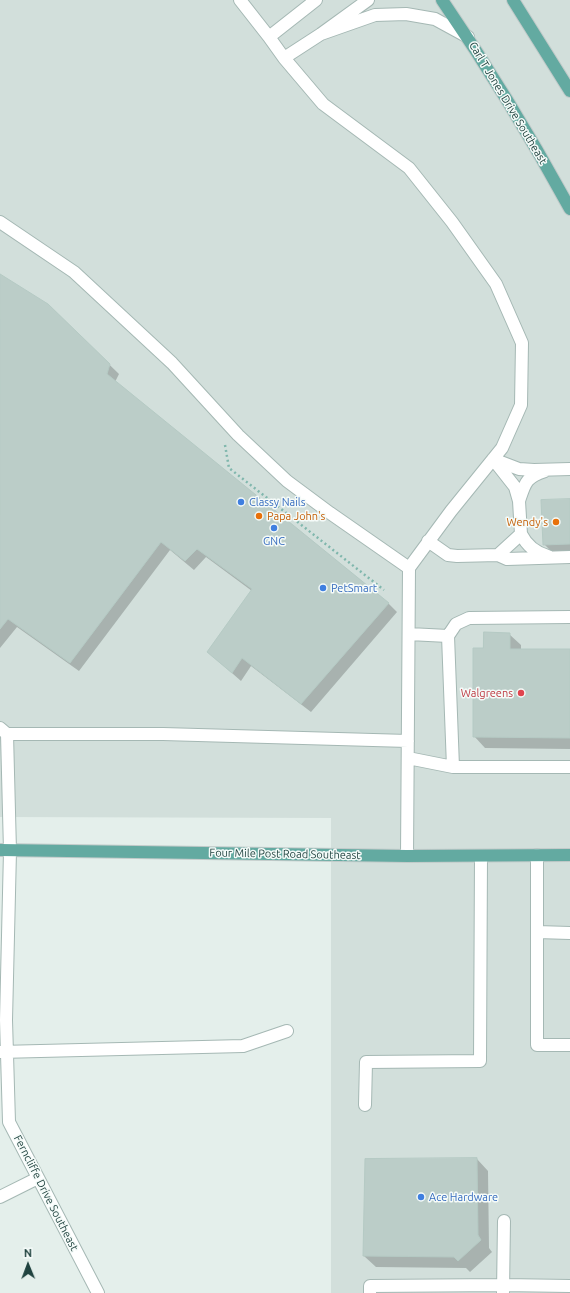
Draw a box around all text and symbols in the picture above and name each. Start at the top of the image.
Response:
street label: Carl T Jones Drive Southeast [466,39,550,167]
place label: Classy Nails [249,495,306,509]
marker: Classy Nails [236,497,246,507]
place label: Papa John's [267,509,325,523]
marker: Papa John's [254,511,264,521]
place label: Wendy's [506,515,548,529]
marker: Wendy's [551,517,561,527]
marker: GNC [269,523,279,533]
place label: GNC [263,534,285,548]
place label: PetSmart [331,581,377,595]
marker: PetSmart [318,583,328,593]
place label: Walgreens [461,686,513,700]
marker: Walgreens [516,688,526,698]
street label: Four Mile Post Road Southeast [209,846,361,862]
street label: Ferncliffe Drive Southeast [11,1133,81,1253]
place label: Ace Hardware [429,1190,498,1204]
marker: Ace Hardware [416,1192,426,1202]
north arrow [8,1245,48,1285]
text: N [24,1247,32,1259]

